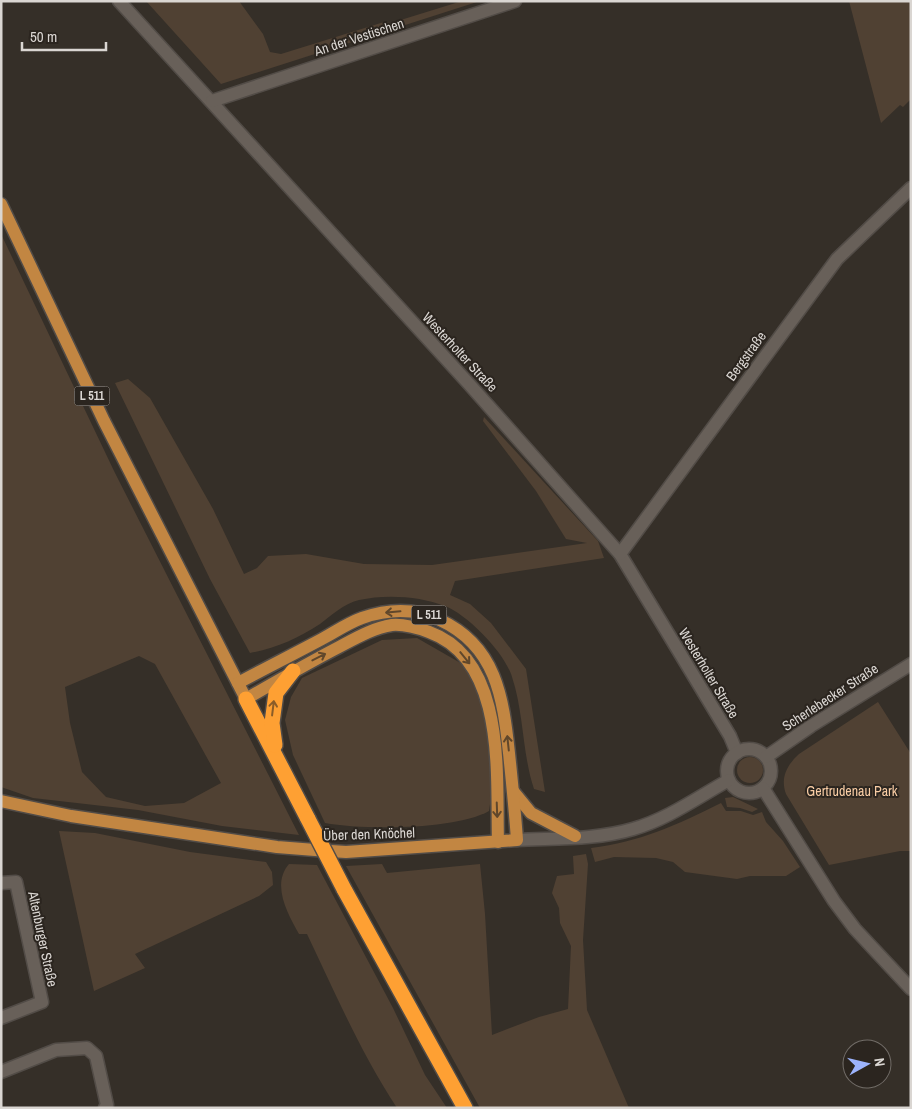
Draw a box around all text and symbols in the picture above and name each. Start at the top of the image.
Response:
street label: An der Vestischen [311,14,406,60]
scale bar [22,20,106,52]
text: 50 m [30,26,57,47]
street label: Westerholter Straße [418,308,502,396]
street label: Bergstraße [722,328,770,384]
road number: L 511 [74,386,110,406]
road number: L 511 [412,606,446,624]
one-way arrow [385,607,401,617]
street label: Westerholter Straße [675,624,743,722]
one-way arrow [459,651,470,664]
one-way arrow [311,652,326,661]
street label: Scherlebecker Straße [779,659,881,735]
one-way arrow [268,700,278,716]
one-way arrow [503,735,513,751]
park label: Gertrudenau Park [806,782,898,800]
one-way arrow [493,802,502,818]
street label: Über den Knöchel [323,823,415,845]
street label: Altenburger Straße [24,889,62,988]
north arrow [842,1039,892,1089]
text: N [870,1057,889,1068]

